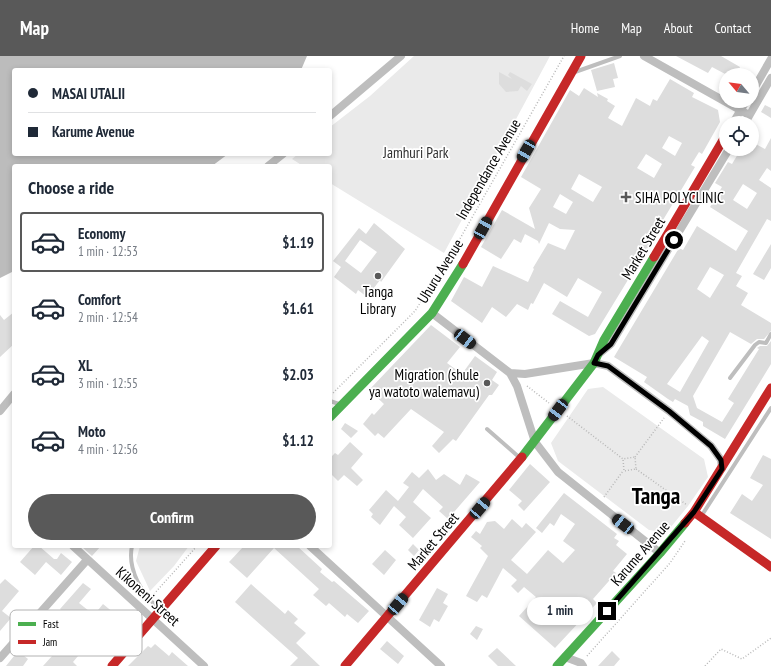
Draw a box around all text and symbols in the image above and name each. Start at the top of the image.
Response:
text: Map [20,16,49,40]
text: Home [571,19,599,37]
text: Map [621,19,642,37]
text: About [664,19,693,37]
text: Contact [715,19,751,37]
north arrow [719,68,759,108]
map controls [719,68,759,156]
text: MASAI UTALII [52,84,125,103]
street label: Independance Avenue [451,115,525,223]
button: locate [719,116,759,156]
text: Karume Avenue [52,122,135,141]
car [515,138,537,164]
park label: Jamhuri Park [382,143,449,162]
text: Choose a ride [28,176,114,199]
place label: SIHA POLYCLINIC [635,188,724,207]
marker: SIHA POLYCLINIC [620,191,632,203]
street label: Market Street [617,213,669,283]
car [472,215,494,241]
icon: car [30,224,66,260]
text: Economy [78,224,126,243]
route start [665,231,683,249]
text: $1.19 [282,233,314,252]
street label: Uhuru Avenue [413,235,467,307]
text: 1 min · 12:53 [78,243,138,260]
marker: Tanga Library [373,271,383,281]
place label: Tanga Library [360,282,396,318]
icon: car [30,290,66,326]
text: Comfort [78,290,121,309]
text: $1.61 [282,299,314,318]
text: 2 min · 12:54 [78,309,138,326]
car [452,327,478,351]
icon: car [30,356,66,392]
text: XL [78,356,92,375]
text: $2.03 [282,365,314,384]
place label: Migration (shule ya watoto walemavu) [369,365,480,401]
text: 3 min · 12:55 [78,375,138,392]
marker: Migration (shule ya watoto walemavu) [482,378,492,388]
car [546,397,570,423]
icon: car [30,422,66,458]
text: Moto [78,422,106,441]
text: $1.12 [282,431,314,450]
text: 4 min · 12:56 [78,441,138,458]
district label: Tanga [632,481,680,510]
button: Confirm [28,494,316,540]
car [468,495,492,521]
street label: Market Street [403,508,463,574]
car [610,512,636,536]
street label: Karume Avenue [606,516,674,590]
street label: Kikoneni Street [112,562,184,630]
car [386,591,410,617]
callout: 1 min [527,597,593,625]
text: 1 min [547,602,573,619]
route end [598,602,616,620]
legend [10,610,142,656]
text: Fast [43,617,59,631]
text: Jam [42,635,57,649]

